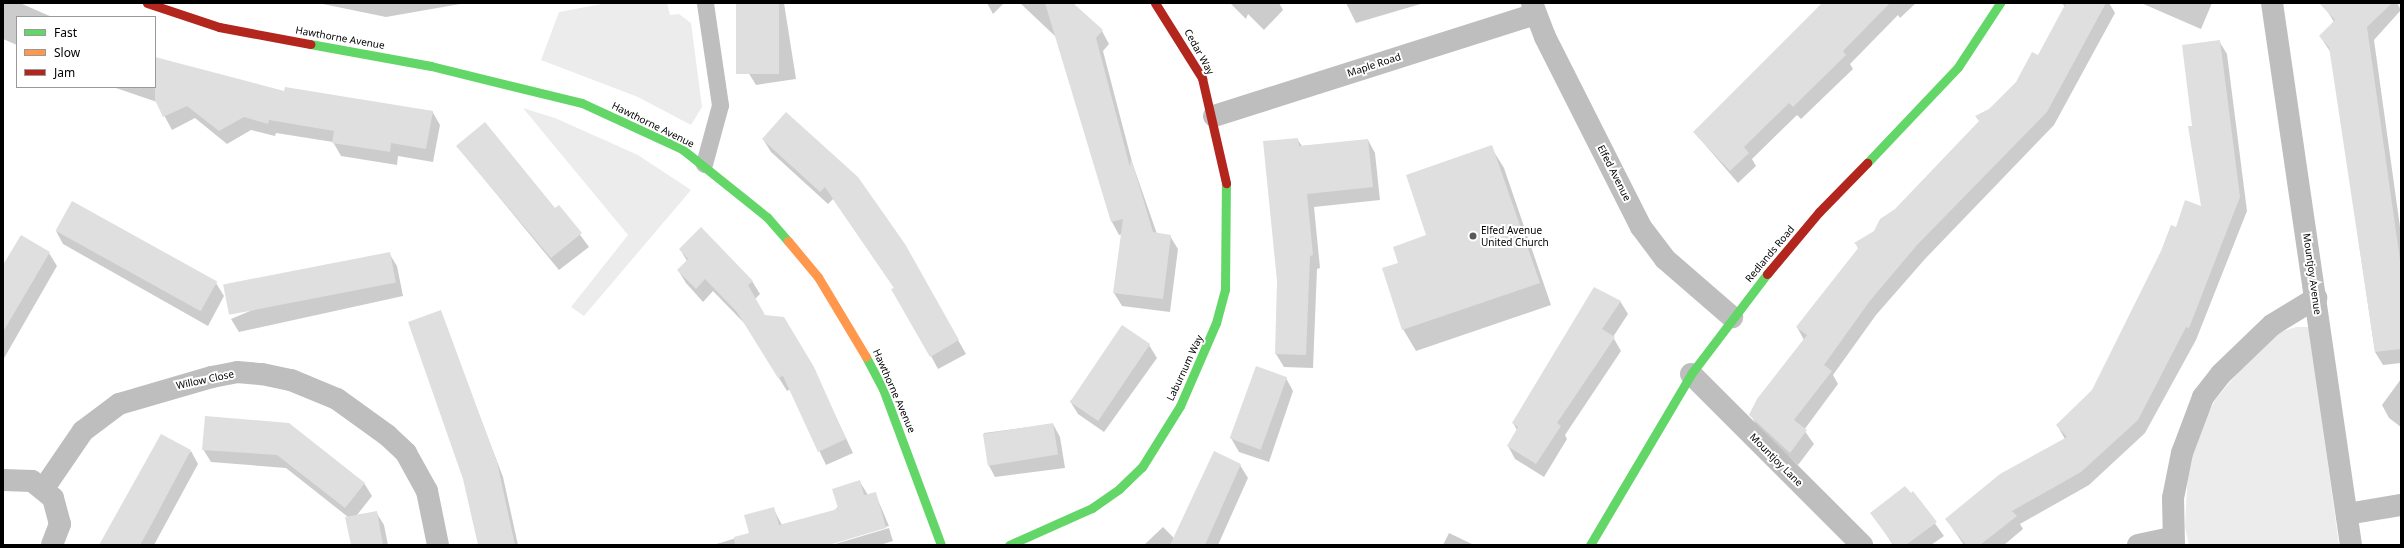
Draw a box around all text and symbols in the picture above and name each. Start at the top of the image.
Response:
legend [16,16,156,88]
text: Fast [54,24,77,41]
street label: Hawthorne Avenue [294,24,386,52]
street label: Cedar Way [1182,27,1216,77]
text: Slow [54,44,80,61]
street label: Maple Road [1346,51,1402,79]
text: Jam [54,64,75,81]
street label: Hawthorne Avenue [610,100,696,150]
street label: Elfed Avenue [1595,143,1633,203]
street label: Redlands Road [1743,223,1797,285]
place label: Elfed Avenue United Church [1481,224,1549,248]
marker: Elfed Avenue United Church [1468,231,1478,241]
street label: Mountjoy Avenue [2300,232,2324,316]
street label: Laburnum Way [1164,333,1206,403]
street label: Hawthorne Avenue [870,347,918,435]
street label: Willow Close [175,368,235,392]
street label: Mountjoy Lane [1747,431,1805,489]

